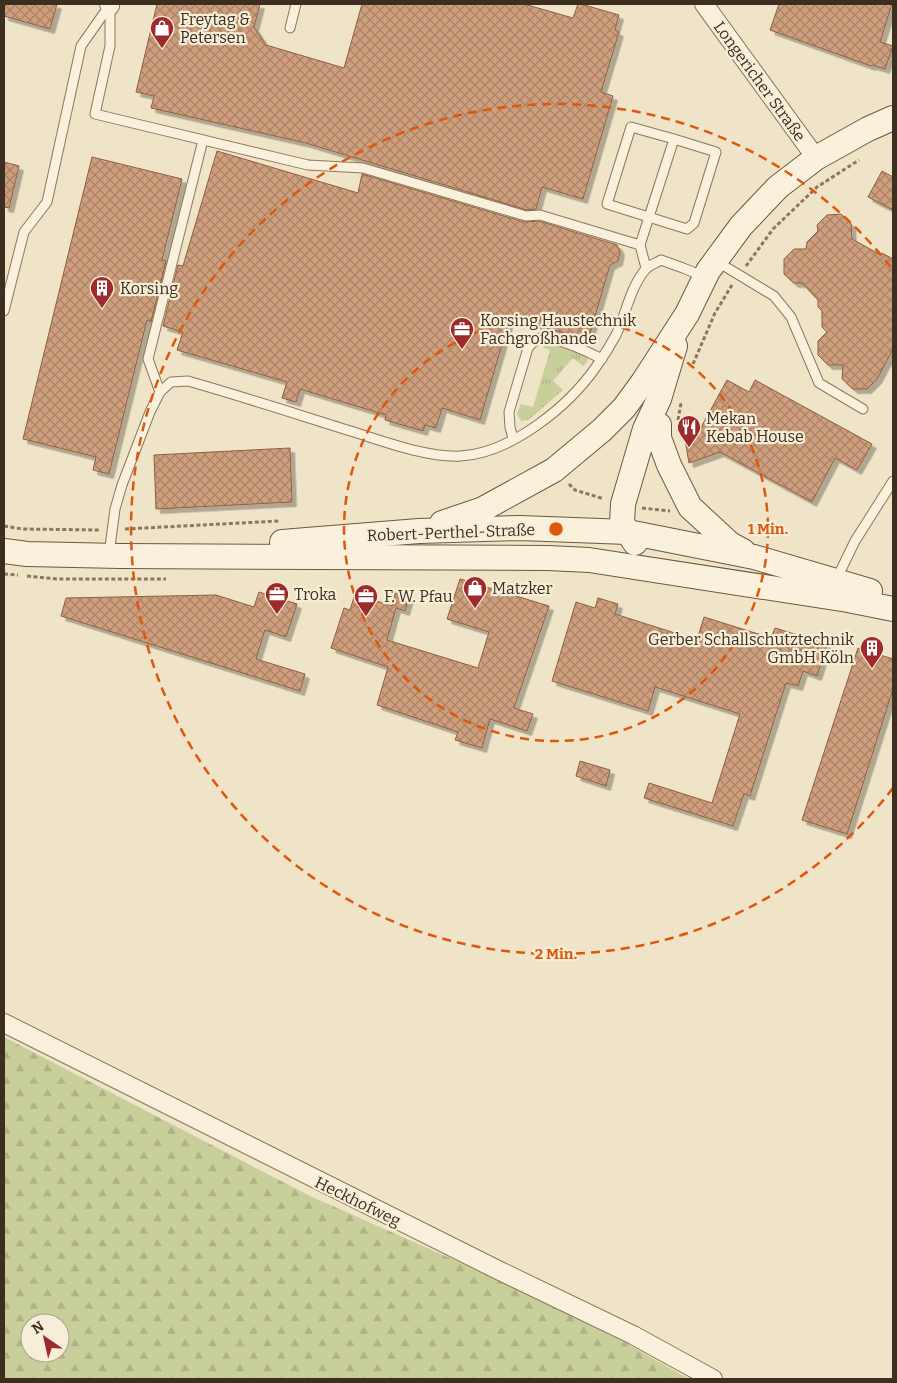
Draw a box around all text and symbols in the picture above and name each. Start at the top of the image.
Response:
place label: Freytag & Petersen [180,10,250,47]
shop icon: Freytag & Petersen [149,15,175,49]
street label: Longericher Straße [710,18,809,145]
building icon: Korsing [89,275,115,309]
place label: Korsing [120,279,178,298]
place label: Korsing Haustechnik Fachgroßhande [480,311,636,348]
office icon: Korsing Haustechnik Fachgroßhande [449,316,475,350]
place label: Mekan Kebab House [706,409,804,446]
restaurant icon: Mekan Kebab House [676,414,702,448]
street label: Robert-Perthel-Straße [367,520,536,545]
centre of rings [547,520,565,538]
text: 1 Min. [748,520,788,538]
shop icon: Matzker [462,575,488,609]
place label: Matzker [492,579,553,598]
office icon: Troka [264,581,290,615]
office icon: F. W. Pfau [353,583,379,617]
place label: Troka [294,585,337,604]
place label: F. W. Pfau [384,587,453,606]
place label: Gerber Schallschutztechnik GmbH Köln [648,630,854,667]
building icon: Gerber Schallschutztechnik GmbH Köln [859,635,885,669]
text: 2 Min. [535,945,577,963]
street label: Heckhofweg [312,1173,404,1230]
north arrow [20,1313,70,1363]
text: N [29,1317,47,1338]

